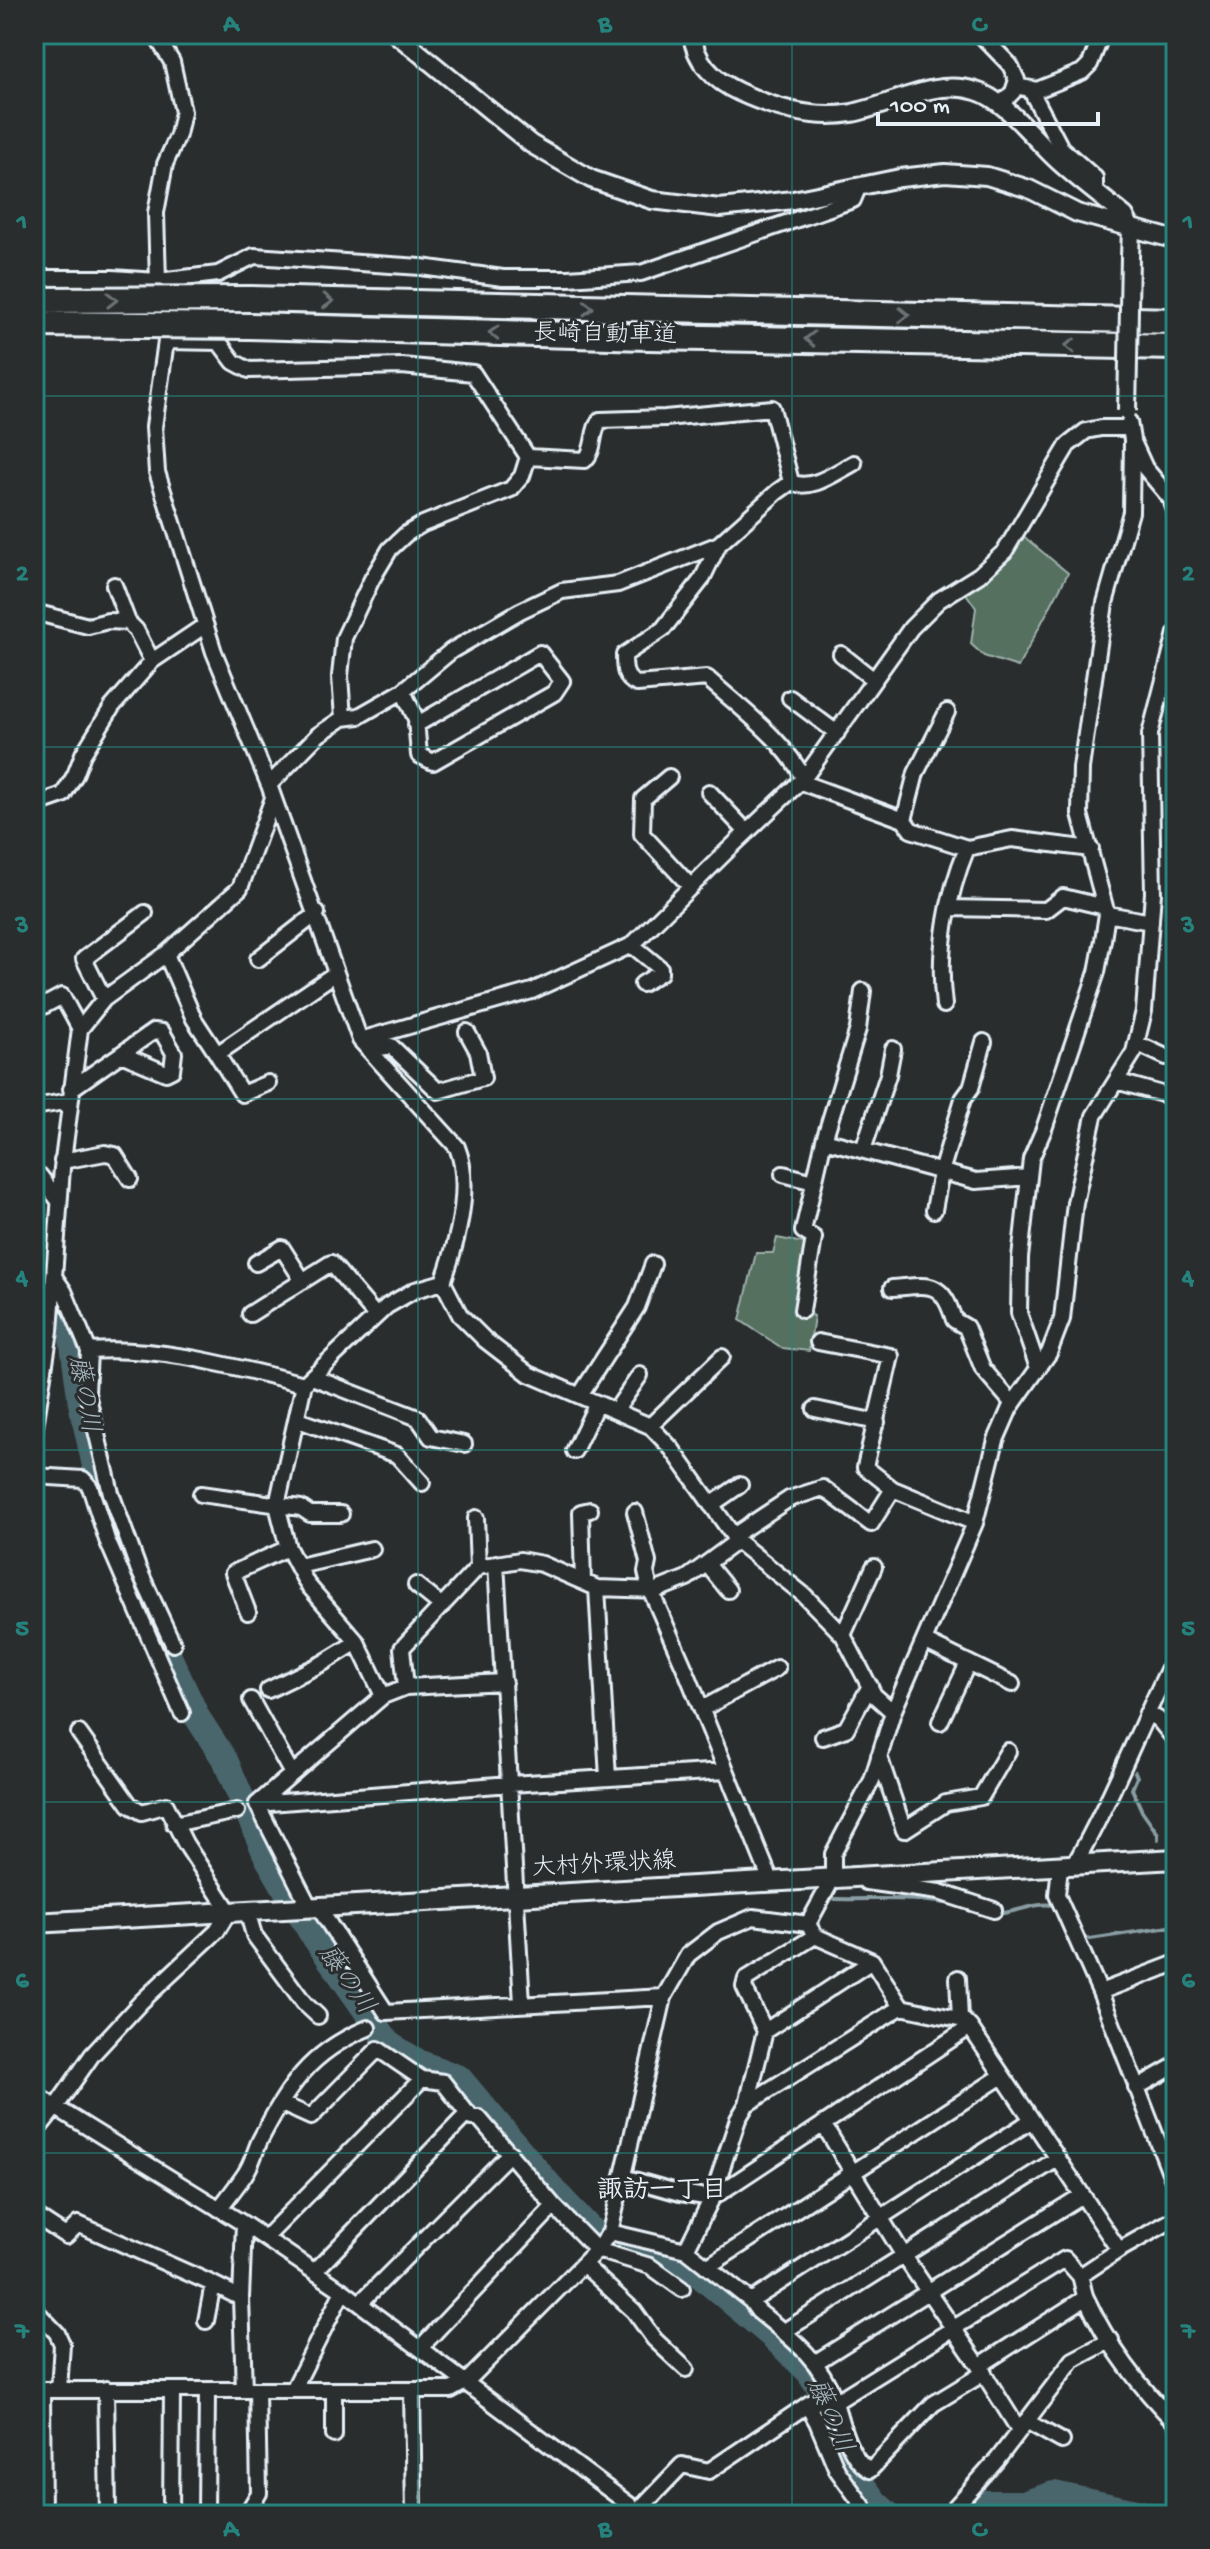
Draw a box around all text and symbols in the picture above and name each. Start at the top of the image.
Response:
text: A [222,11,240,42]
text: B [597,11,613,42]
text: C [972,11,989,42]
scale bar [878,76,1098,126]
text: 100 m [889,93,950,122]
text: 1 [16,209,27,240]
text: 1 [1182,209,1193,240]
one-way arrow [106,291,119,308]
one-way arrow [322,293,335,310]
one-way arrow [582,299,595,316]
one-way arrow [898,306,911,324]
street label: 長崎自動車道 [533,319,677,352]
one-way arrow [487,325,500,342]
one-way arrow [803,330,816,348]
one-way arrow [1063,338,1076,355]
text: 2 [16,560,29,591]
text: 2 [1182,560,1195,591]
text: 3 [14,912,29,943]
text: 3 [1180,912,1195,943]
text: 4 [15,1264,29,1295]
text: 4 [1181,1264,1195,1295]
water label: 藤の川 [60,1354,106,1436]
text: 5 [15,1615,29,1646]
text: 5 [1181,1615,1195,1646]
street label: 大村外環状線 [531,1847,677,1884]
water label: 藤の川 [310,1939,382,2022]
text: 6 [15,1967,29,1998]
text: 6 [1181,1967,1195,1998]
district label: 諏訪一丁目 [597,2176,727,2208]
text: 7 [13,2318,30,2349]
text: 7 [1179,2318,1196,2349]
water label: 藤の川 [798,2374,859,2459]
text: A [222,2516,240,2547]
text: B [597,2516,613,2547]
text: C [972,2516,989,2547]

